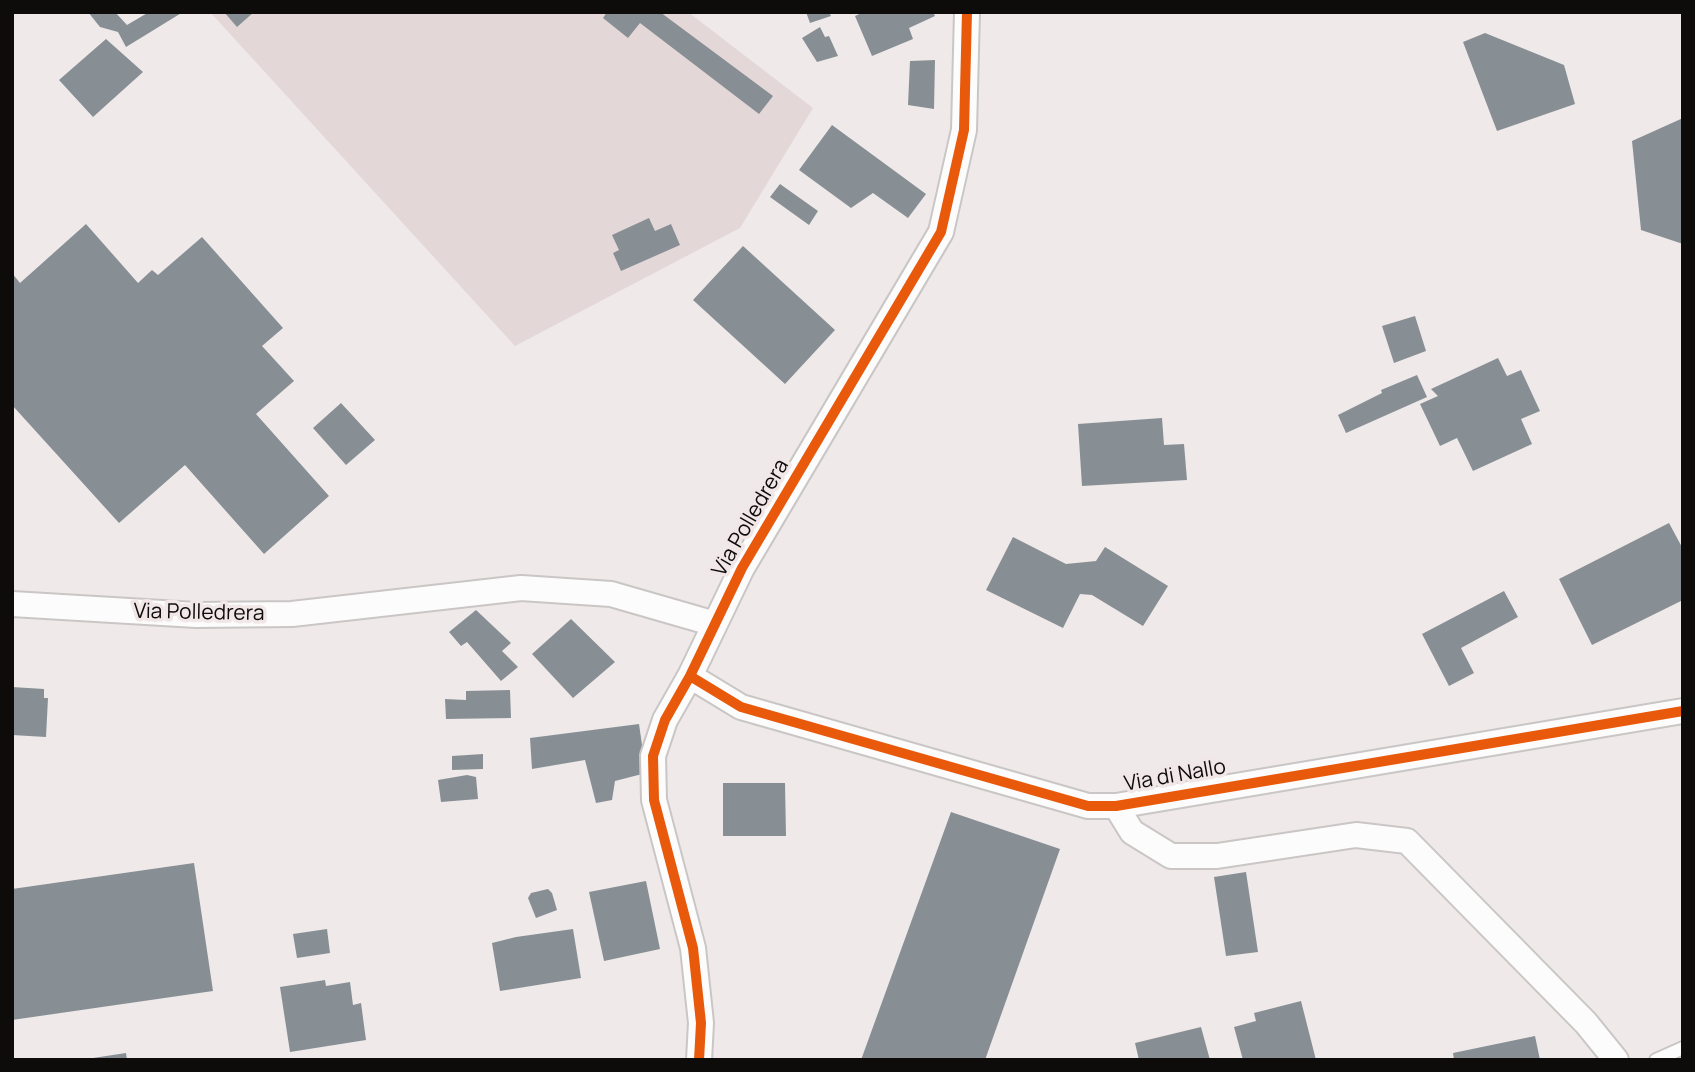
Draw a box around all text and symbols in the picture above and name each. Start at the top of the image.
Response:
street label: Via Polledrera [707,455,795,581]
street label: Via Polledrera [133,599,265,627]
street label: Via di Nallo [1122,755,1228,797]

